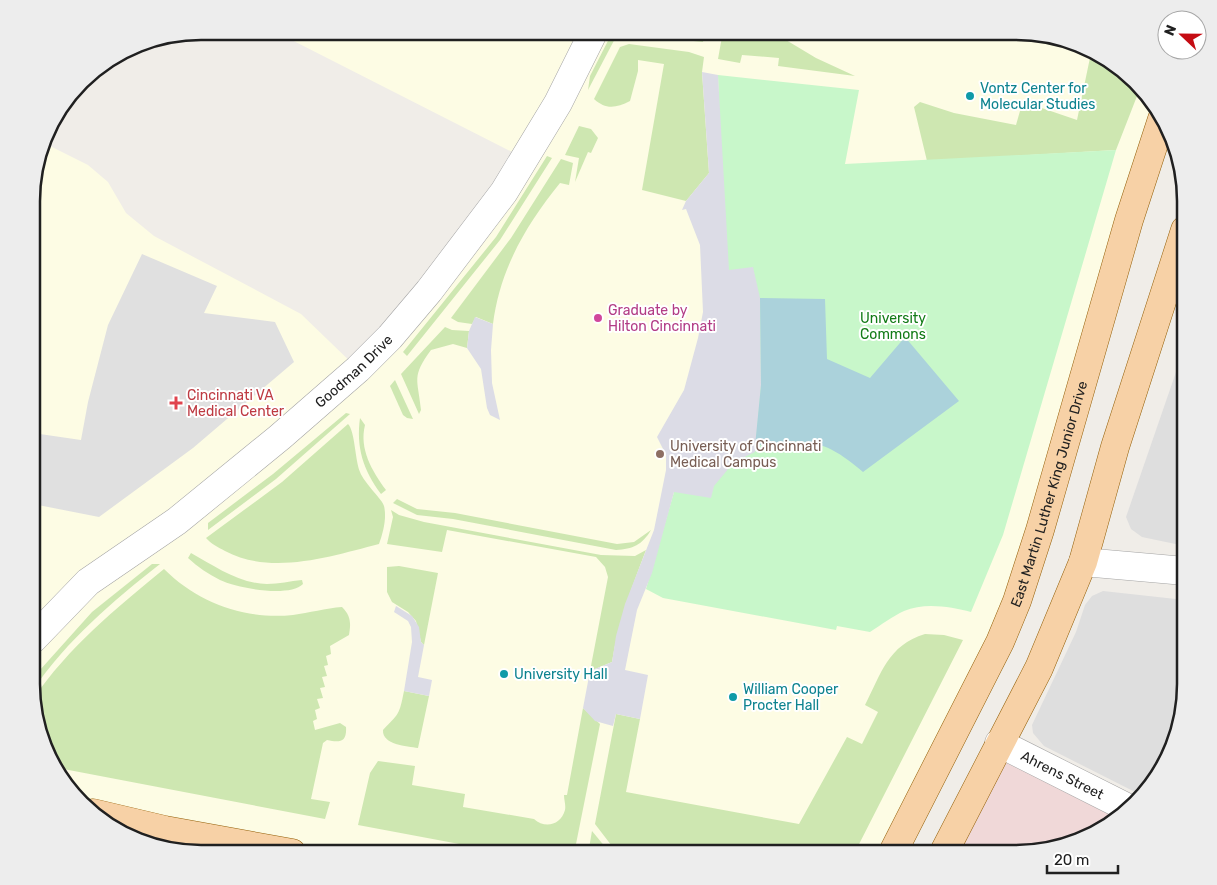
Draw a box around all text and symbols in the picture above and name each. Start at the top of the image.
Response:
north arrow [1157,10,1207,60]
text: N [1161,22,1180,38]
place label: Vontz Center for Molecular Studies [980,80,1095,113]
marker: Vontz Center for Molecular Studies [964,90,976,102]
place label: Graduate by Hilton Cincinnati [608,302,716,335]
park label: University Commons [860,310,926,343]
marker: Graduate by Hilton Cincinnati [592,312,604,324]
street label: Goodman Drive [312,331,397,412]
street label: East Martin Luther King Junior Drive [1007,379,1091,610]
place label: Cincinnati VA Medical Center [187,387,285,420]
marker: Cincinnati VA Medical Center [169,396,183,410]
place label: University of Cincinnati Medical Campus [670,438,821,471]
marker: University of Cincinnati Medical Campus [654,448,666,460]
place label: University Hall [514,666,608,683]
marker: University Hall [498,668,510,680]
place label: William Cooper Procter Hall [743,681,839,714]
marker: William Cooper Procter Hall [727,691,739,703]
street label: Ahrens Street [1018,747,1107,804]
scale bar [1047,842,1118,874]
text: 20 m [1054,851,1089,869]

